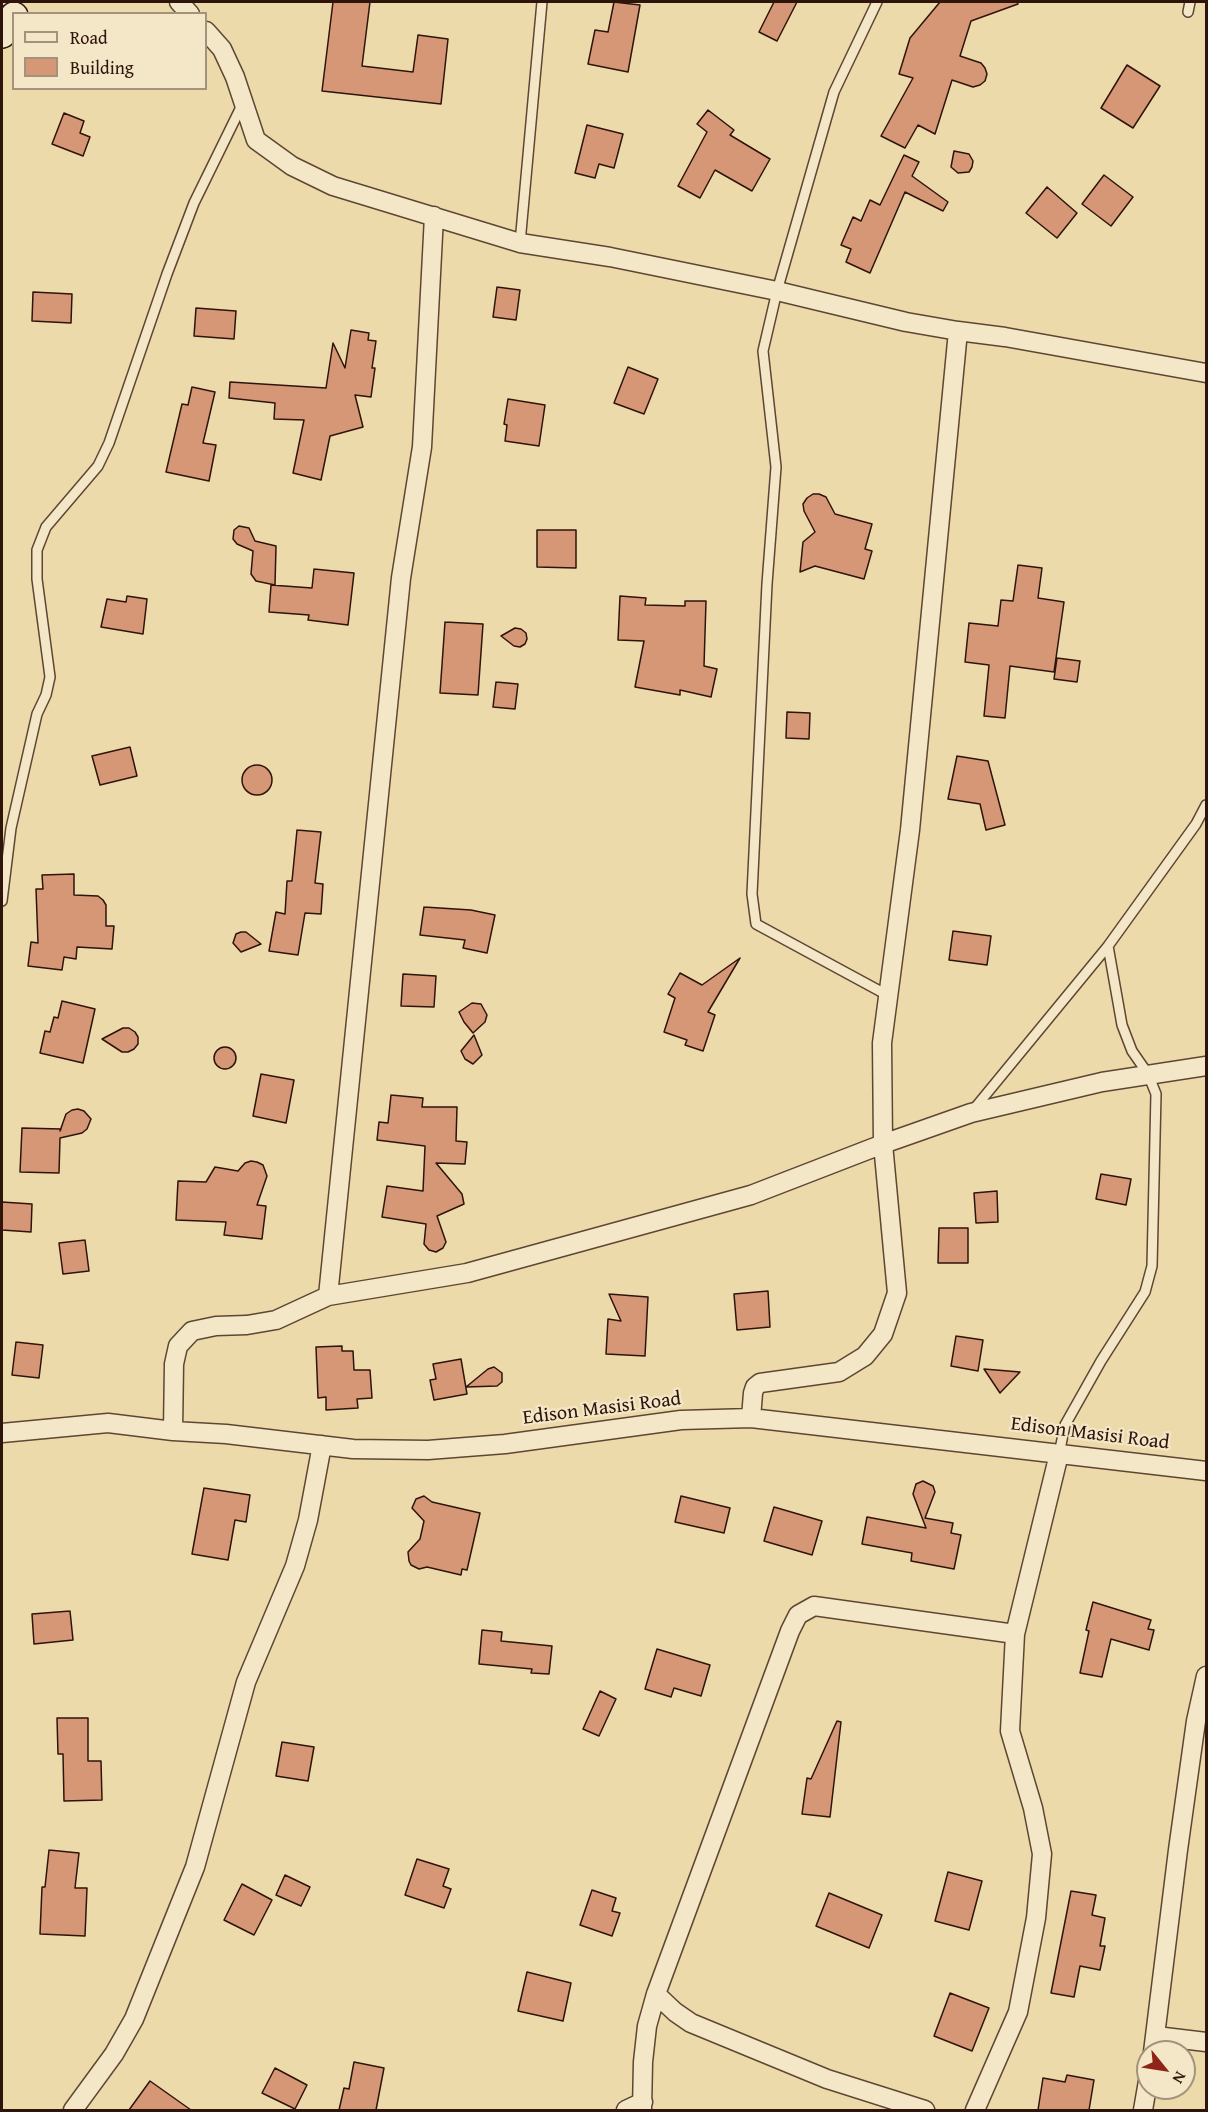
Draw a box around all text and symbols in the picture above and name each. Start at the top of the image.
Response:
legend [12,12,207,90]
text: Road [70,24,108,51]
text: Building [70,54,134,81]
street label: Edison Masisi Road [521,1387,683,1431]
street label: Edison Masisi Road [1009,1412,1171,1456]
north arrow [1136,2040,1196,2100]
text: N [1167,2067,1193,2089]

